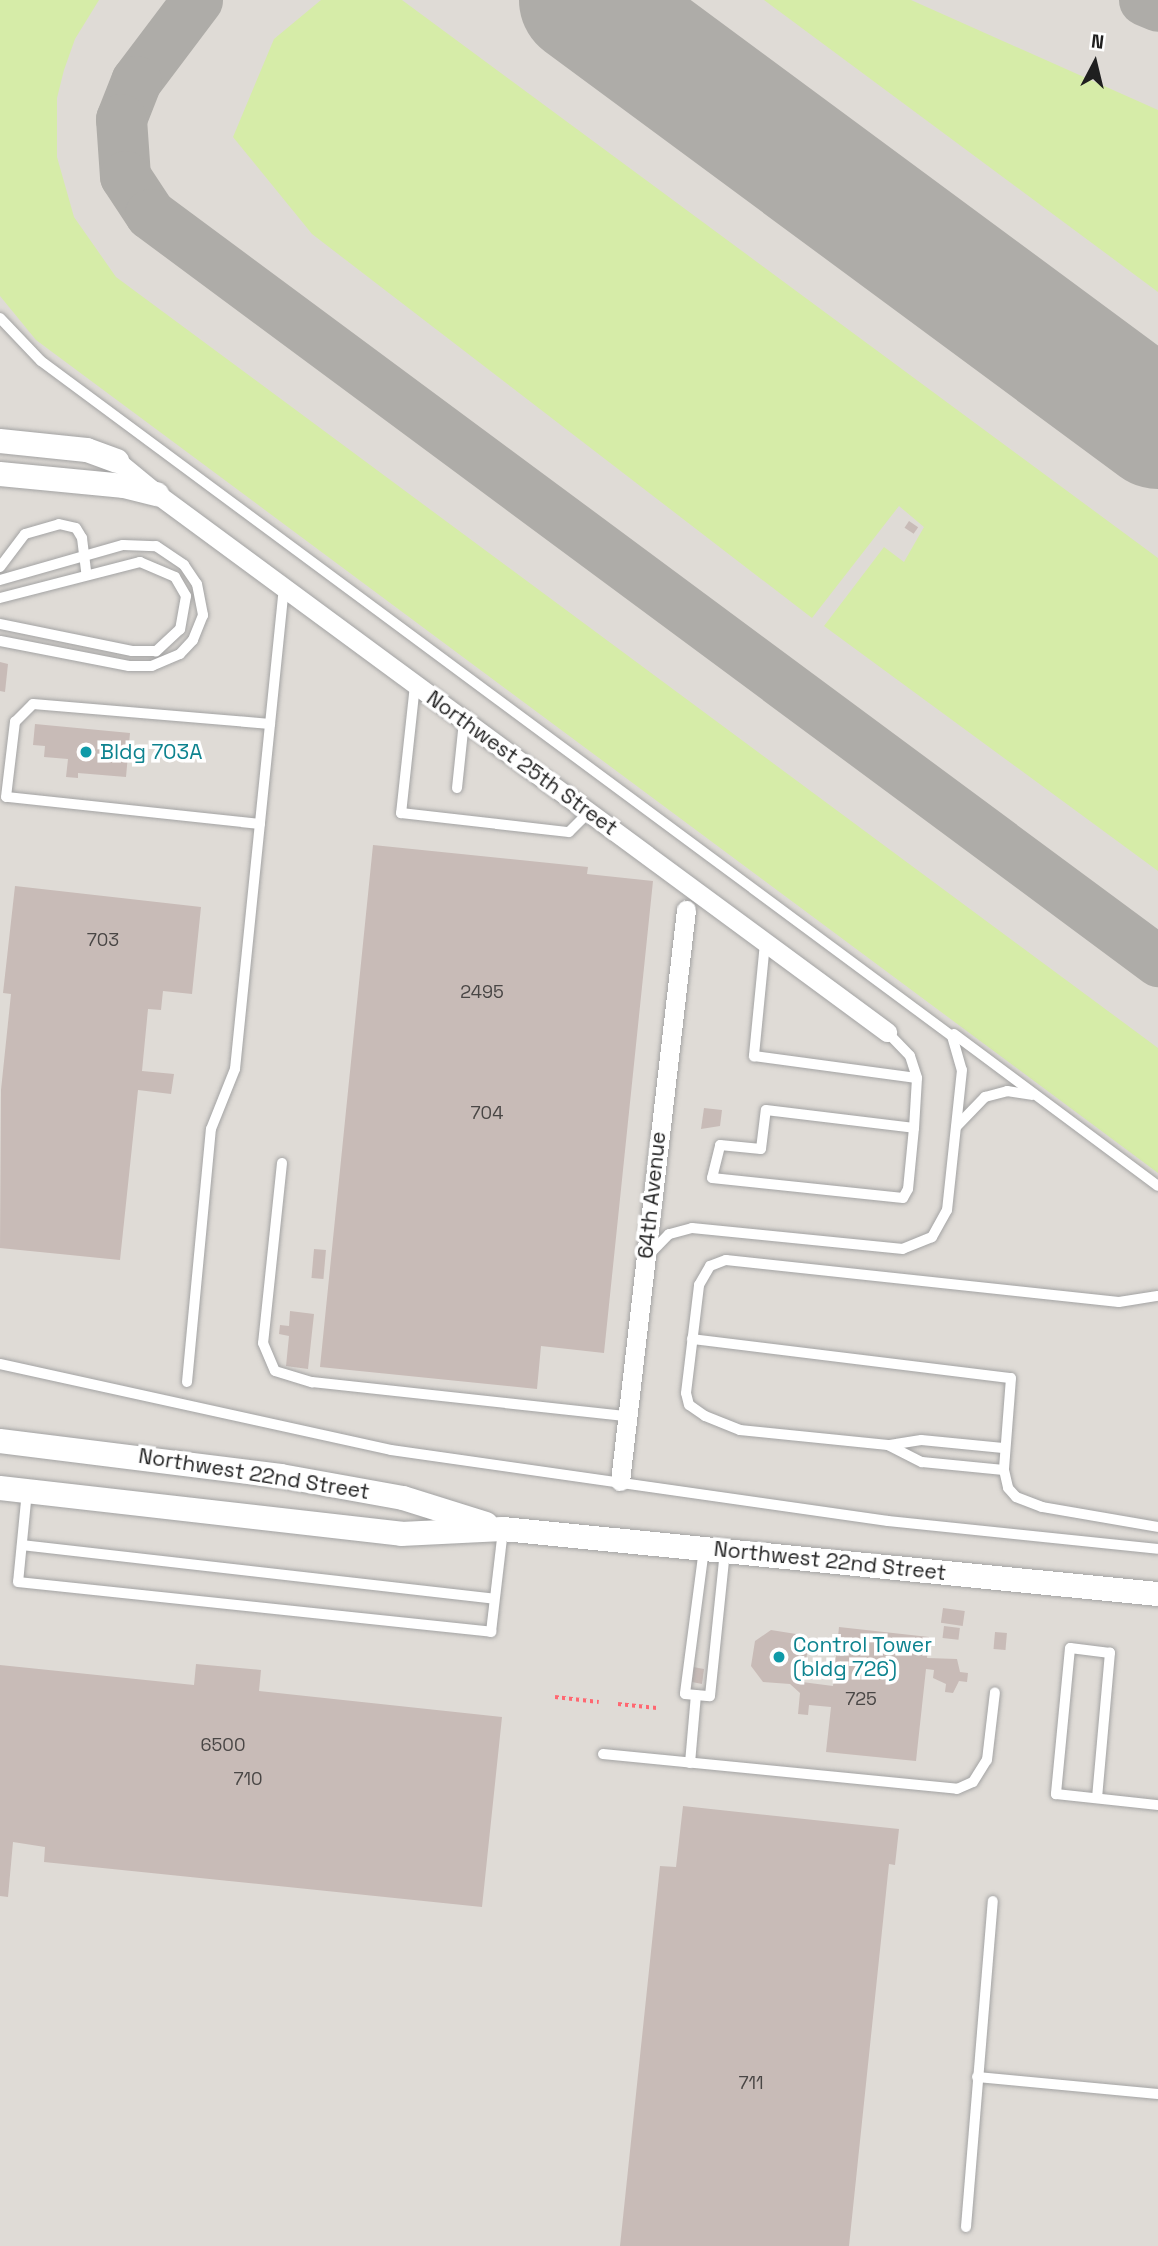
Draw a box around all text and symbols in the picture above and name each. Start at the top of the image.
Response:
north arrow [1060,28,1130,98]
text: N [1090,28,1105,55]
street label: Northwest 25th Street [422,685,622,841]
place label: Bldg 703A [100,739,202,765]
marker: Bldg 703A [78,744,94,760]
house number: 703 [87,929,119,951]
house number: 2495 [460,981,504,1003]
house number: 704 [471,1102,503,1124]
street label: 64th Avenue [633,1130,671,1260]
street label: Northwest 22nd Street [137,1443,371,1505]
street label: Northwest 22nd Street [713,1536,947,1586]
place label: Control Tower (bldg 726) [793,1632,933,1682]
marker: Control Tower (bldg 726) [771,1649,787,1665]
house number: 725 [845,1688,877,1710]
house number: 6500 [201,1734,245,1756]
house number: 710 [233,1768,263,1790]
house number: 711 [738,2072,764,2094]

